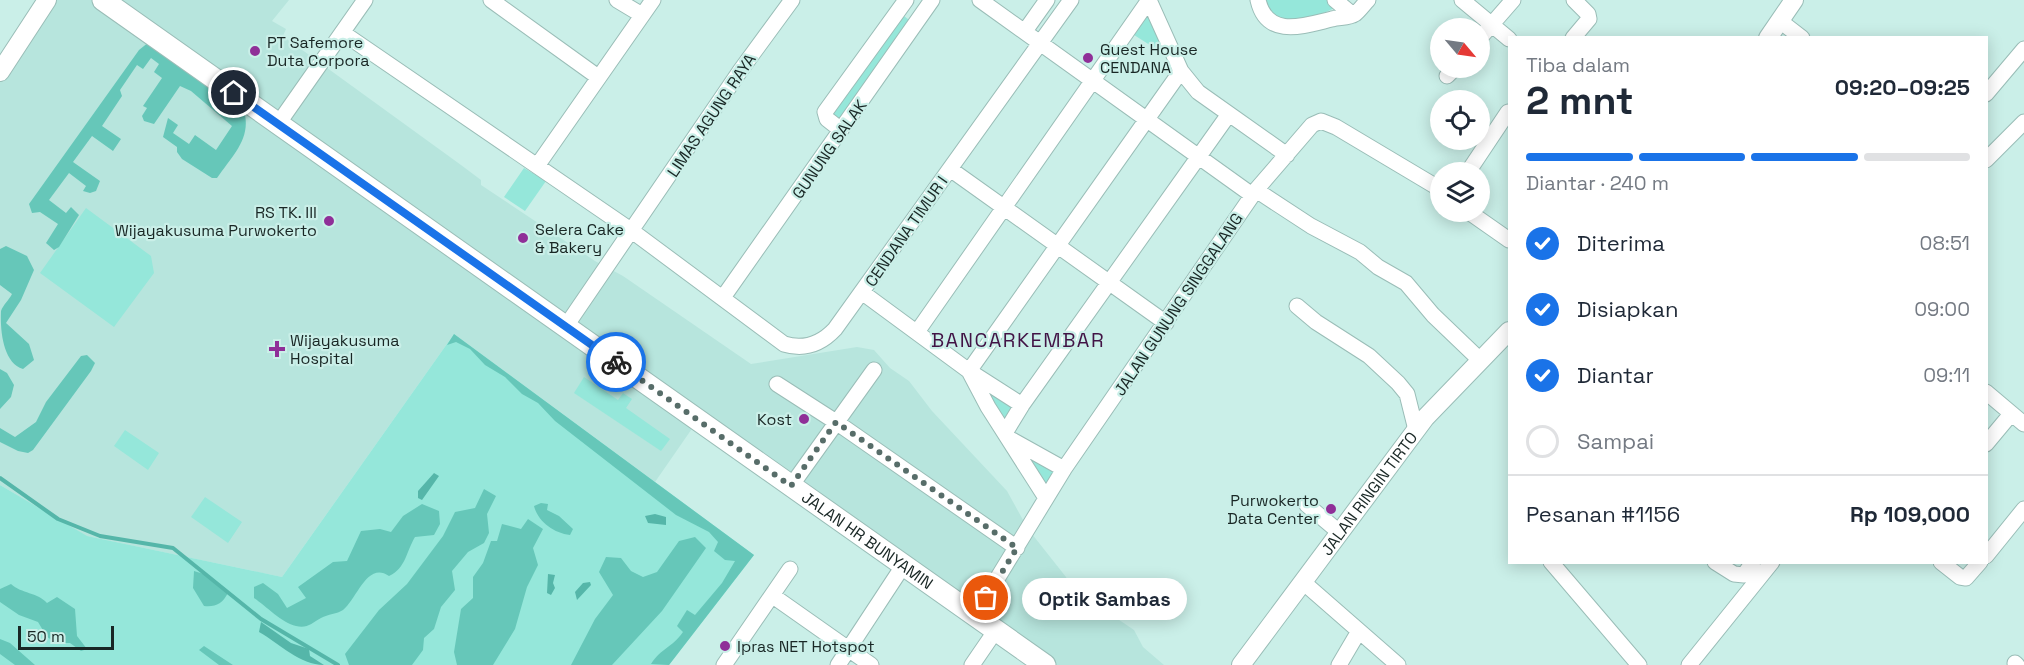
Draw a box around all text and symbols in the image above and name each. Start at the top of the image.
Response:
north arrow [1430,18,1490,78]
map controls [1430,18,1490,222]
place label: PT Safemore Duta Corpora [267,32,369,71]
place label: Guest House CENDANA [1100,39,1198,78]
marker: PT Safemore Duta Corpora [248,44,262,58]
street label: LIMAS AGUNG RAYA [662,50,760,181]
marker: Guest House CENDANA [1081,51,1095,65]
text: Tiba dalam [1526,52,1630,78]
pin [208,67,259,118]
text: 09:20–09:25 [1835,73,1970,101]
icon: home [217,76,250,109]
text: 2 mnt [1526,76,1634,125]
button: locate [1430,90,1490,150]
street label: GUNUNG SALAK [787,95,871,203]
button: layers [1430,162,1490,222]
text: Diantar · 240 m [1526,170,1669,196]
street label: CENDANA TIMUR I [860,172,952,291]
place label: RS TK. III Wijayakusuma Purwokerto [115,202,317,241]
street label: JALAN GUNUNG SINGGALANG [1109,209,1248,400]
marker: RS TK. III Wijayakusuma Purwokerto [322,214,336,228]
place label: Selera Cake & Bakery [535,219,624,258]
icon: check [1526,227,1559,260]
text: Diterima [1577,229,1665,257]
text: 08:51 [1920,230,1970,256]
marker: Selera Cake & Bakery [516,231,530,245]
icon: check [1526,293,1559,326]
text: Disiapkan [1577,295,1679,323]
text: 09:00 [1914,296,1970,322]
district label: BANCARKEMBAR [931,327,1105,353]
place label: Wijayakusuma Hospital [290,330,399,369]
courier [586,332,646,392]
marker: Wijayakusuma Hospital [268,340,286,358]
icon: bike [600,346,633,379]
icon: check [1526,359,1559,392]
text: Diantar [1577,361,1654,389]
text: 09:11 [1923,362,1970,388]
place label: Kost [757,409,792,430]
marker: Kost [797,412,811,426]
text: Sampai [1577,427,1654,455]
street label: JALAN RINGIN TIRTO [1316,428,1422,560]
street label: JALAN HR BUNYAMIN [797,487,937,594]
place label: Purwokerto Data Center [1227,490,1319,529]
text: Pesanan #1156 [1526,500,1680,528]
text: Rp 109,000 [1850,500,1970,528]
marker: Purwokerto Data Center [1324,502,1338,516]
pin [960,572,1011,623]
callout: Optik Sambas [1022,577,1187,619]
icon: bag [969,581,1002,614]
text: Optik Sambas [1038,586,1171,612]
scale bar [18,623,114,650]
text: 50 m [27,626,65,647]
place label: Ipras NET Hotspot [737,636,875,657]
marker: Ipras NET Hotspot [718,639,732,653]

